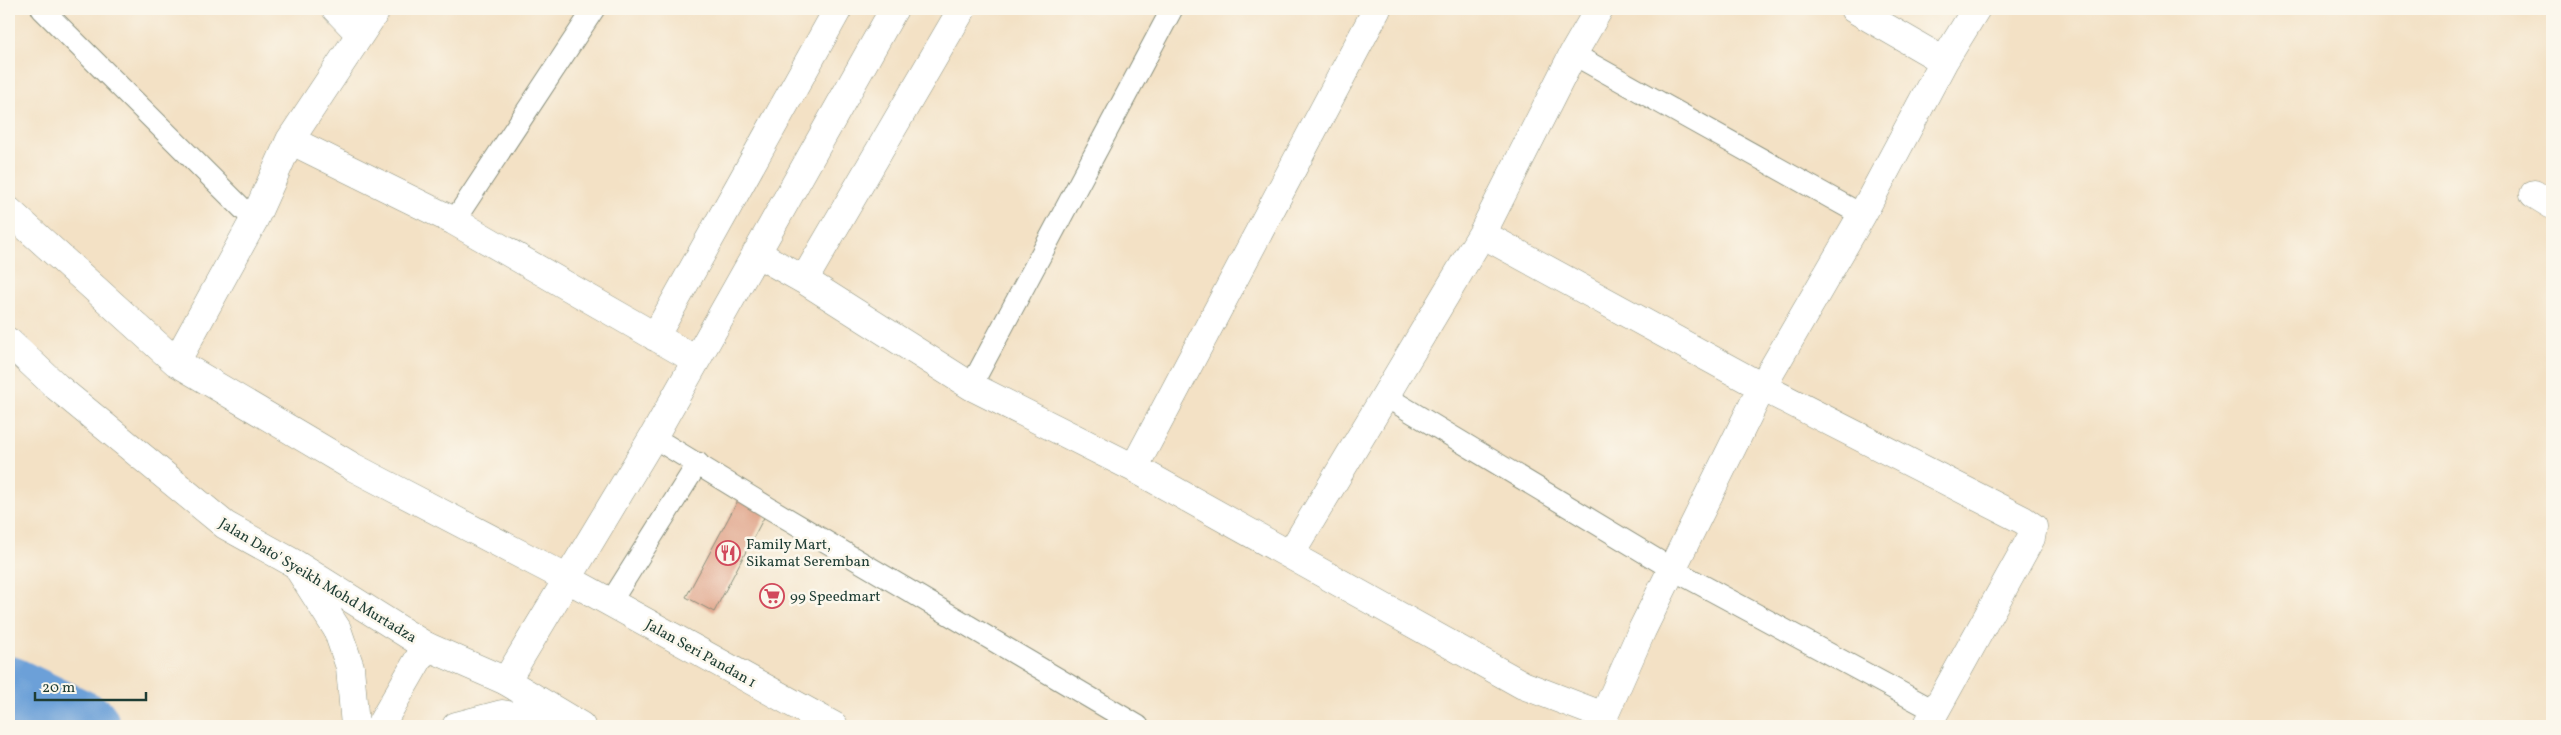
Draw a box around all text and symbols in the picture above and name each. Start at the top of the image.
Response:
street label: Jalan Dato' Syeikh Mohd Murtadza [214,514,420,649]
place label: Family Mart, Sikamat Seremban [746,535,870,573]
restaurant icon: Family Mart, Sikamat Seremban [715,540,741,566]
supermarket icon: 99 Speedmart [759,583,785,609]
place label: 99 Speedmart [790,587,881,608]
street label: Jalan Seri Pandan 1 [641,615,760,694]
scale bar [35,670,146,702]
text: 20 m [42,678,75,699]

